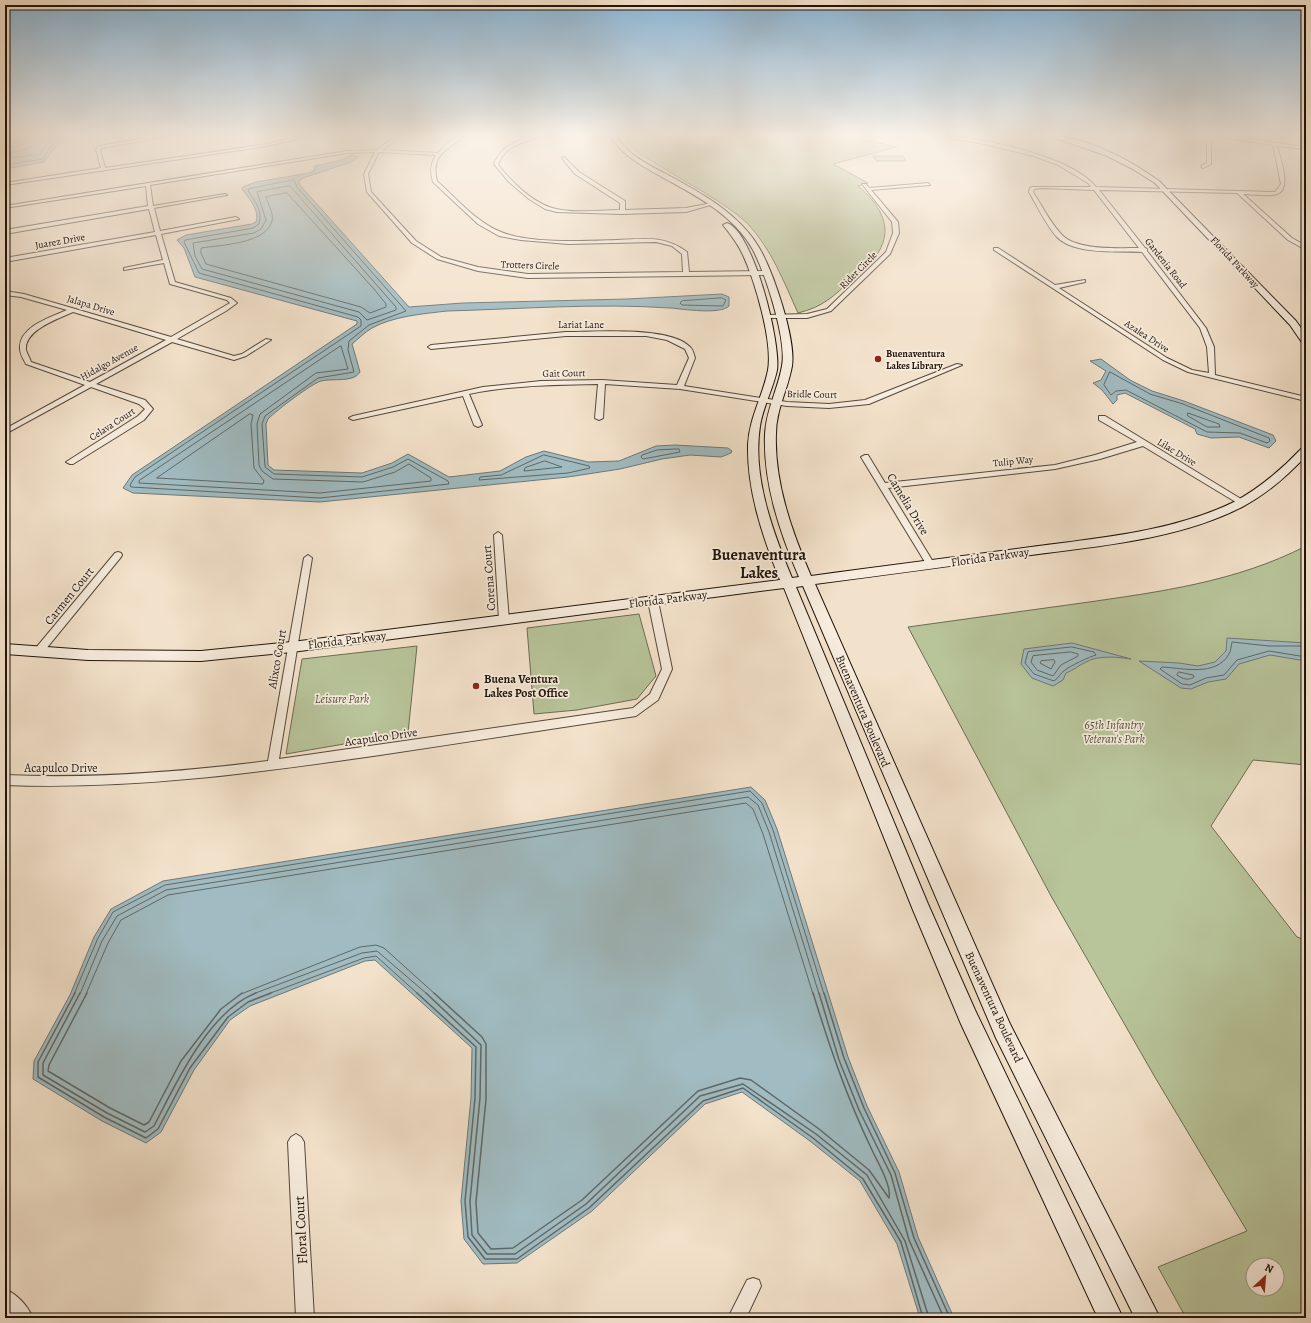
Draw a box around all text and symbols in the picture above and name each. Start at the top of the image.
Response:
street label: Juarez Drive [34,230,86,252]
street label: Florida Parkway [1208,234,1263,291]
street label: Gardenia Road [1142,235,1190,291]
street label: Rider Circle [836,248,880,292]
street label: Trotters Circle [501,257,560,273]
street label: Jalapa Drive [65,292,117,320]
street label: Azalea Drive [1121,316,1172,356]
street label: Lariat Lane [558,318,605,331]
street label: Hidalgo Avenue [78,340,141,383]
place label: Buenaventura Lakes Library [886,347,945,372]
marker: Buenaventura Lakes Library [873,354,883,364]
street label: Gait Court [542,366,586,380]
street label: Bridle Court [787,387,838,401]
street label: Celava Court [87,404,138,444]
street label: Lilac Drive [1155,435,1200,469]
street label: Tulip Way [992,452,1034,471]
street label: Camelia Drive [883,470,933,538]
street label: Florida Parkway [950,543,1031,570]
district label: Buenaventura Lakes [712,544,806,584]
street label: Corena Court [479,545,499,611]
street label: Carmen Court [41,564,97,628]
street label: Florida Parkway [628,586,709,612]
street label: Florida Parkway [307,627,388,653]
street label: Alixco Court [264,628,290,691]
street label: Buenaventura Boulevard [832,652,894,770]
place label: Buena Ventura Lakes Post Office [484,671,569,701]
marker: Buena Ventura Lakes Post Office [471,681,481,691]
park label: Leisure Park [315,691,370,707]
park label: 65th Infantry Veteran's Park [1083,717,1145,747]
street label: Acapulco Drive [343,724,418,750]
street label: Acapulco Drive [23,760,98,776]
street label: Buenaventura Boulevard [961,949,1027,1065]
street label: Floral Court [290,1195,312,1265]
north arrow [1245,1257,1285,1297]
text: N [1262,1260,1276,1277]

